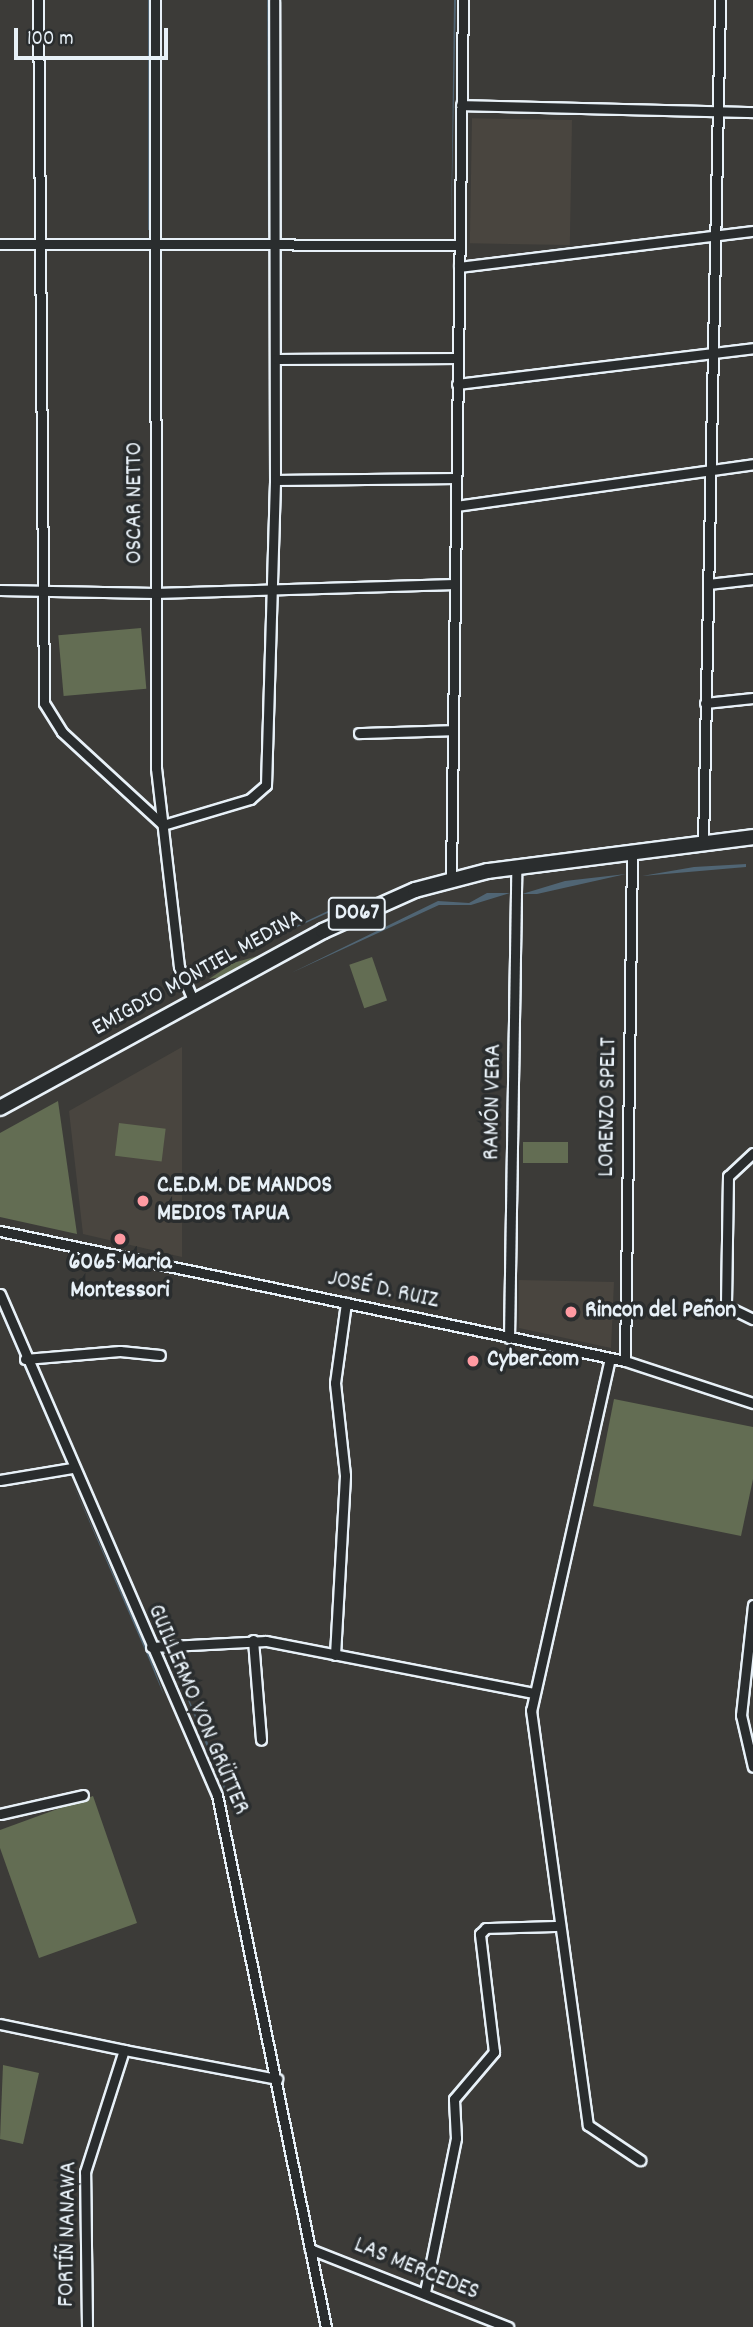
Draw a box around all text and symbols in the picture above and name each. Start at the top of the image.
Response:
scale bar [18,14,172,58]
text: 100 m [27,25,74,55]
street label: OSCAR NETTO [122,442,150,564]
road number: D067 [327,894,387,934]
street label: EMIGDIO MONTIEL MEDINA [88,904,308,1044]
street label: LORENZO SPELT [593,1037,625,1177]
street label: RAMÓN VERA [479,1044,509,1160]
place label: C.E.D.M. DE MANDOS MEDIOS TAPUA [157,1173,332,1229]
marker: C.E.D.M. DE MANDOS MEDIOS TAPUA [135,1193,151,1209]
marker: 6065 Maria Montessori [112,1231,128,1247]
place label: 6065 Maria Montessori [68,1250,172,1306]
street label: JOSÉ D. RUIZ [325,1265,441,1317]
place label: Rincon del Peñon [585,1298,736,1326]
marker: Rincon del Peñon [563,1304,579,1320]
place label: Cyber.com [487,1347,579,1375]
marker: Cyber.com [465,1353,481,1369]
street label: GUILLERMO VON GRÜTTER [140,1600,254,1820]
street label: FORTÍÑ NANAWA [53,2161,85,2307]
street label: LAS MERCEDES [349,2232,483,2308]

